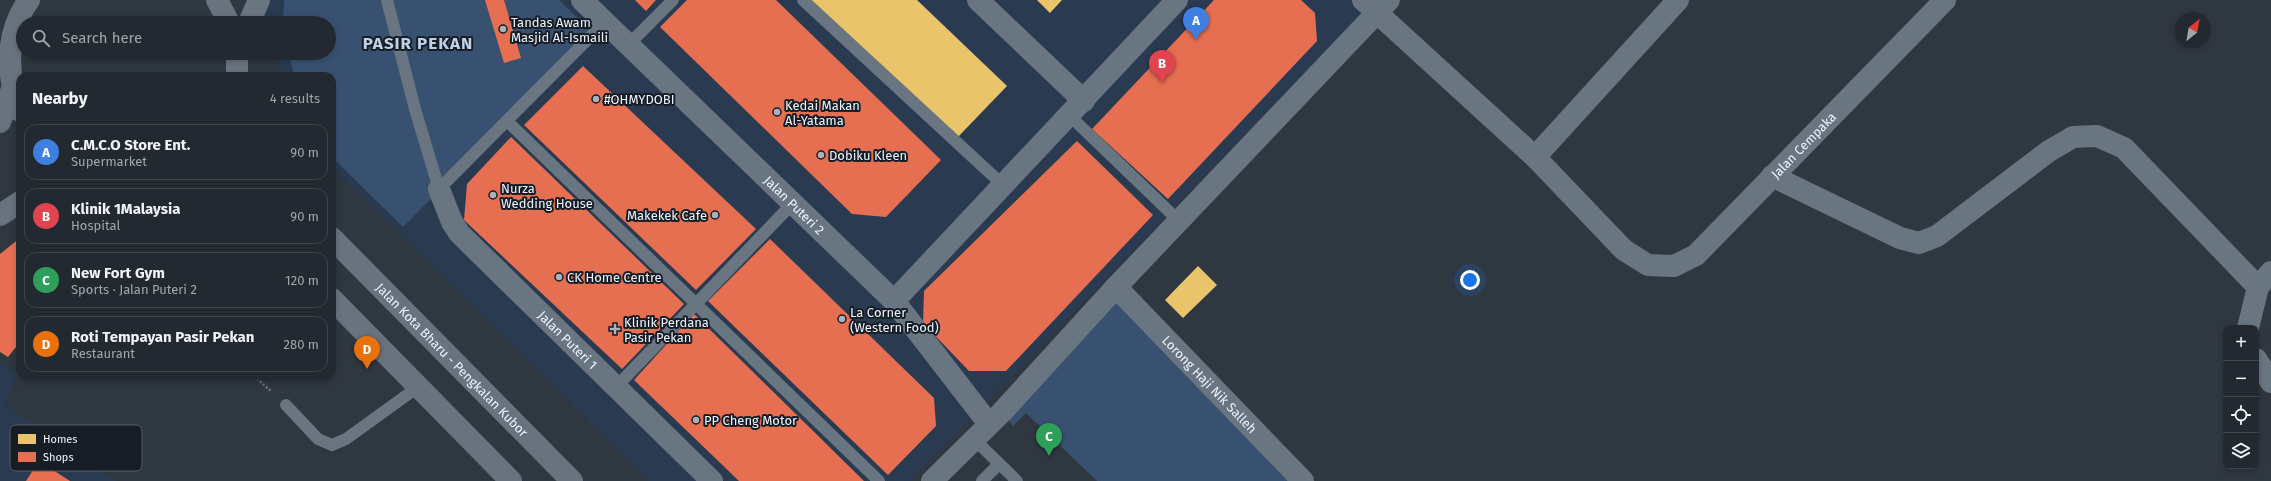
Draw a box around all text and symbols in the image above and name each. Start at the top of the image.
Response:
pin: A [1183,7,1209,40]
north arrow [2175,12,2211,48]
place label: Tandas Awam Masjid Al-Ismaili [511,15,608,45]
search box [16,16,336,60]
marker: Tandas Awam Masjid Al-Ismaili [498,24,508,34]
icon: search [30,27,52,49]
text: Search here [62,29,142,47]
district label: PASIR PEKAN [363,33,473,54]
pin: B [1149,50,1175,83]
text: Nearby [32,88,87,109]
text: 4 results [270,91,320,106]
place label: #OHMYDOBI [604,92,675,107]
marker: #OHMYDOBI [591,94,601,104]
place label: Kedai Makan Al-Yatama [785,98,860,128]
marker: Kedai Makan Al-Yatama [772,107,782,117]
street label: Jalan Cempaka [1768,109,1839,181]
text: C.M.C.O Store Ent. [71,136,190,154]
text: A [42,145,50,160]
text: 90 m [290,145,319,160]
place label: Dobiku Kleen [829,148,907,163]
marker: Dobiku Kleen [816,150,826,160]
text: Supermarket [71,154,147,169]
street label: Jalan Puteri 2 [761,172,828,237]
place label: Nurza Wedding House [501,181,593,211]
marker: Nurza Wedding House [488,190,498,200]
text: Klinik 1Malaysia [71,200,180,218]
place label: Makekek Cafe [627,208,707,223]
text: B [42,209,50,224]
text: 90 m [290,209,319,224]
marker: Makekek Cafe [710,210,720,220]
text: Hospital [71,218,120,233]
text: New Fort Gym [71,264,165,282]
place label: CK Home Centre [567,270,662,285]
your location [1460,270,1480,290]
marker: CK Home Centre [554,272,564,282]
text: C [42,273,50,288]
text: 120 m [285,273,319,288]
street label: Jalan Kota Bharu - Pengkalan Kubor [373,280,531,440]
text: Sports · Jalan Puteri 2 [71,282,197,297]
place label: La Corner (Western Food) [850,305,939,335]
street label: Jalan Puteri 1 [535,307,601,372]
marker: La Corner (Western Food) [837,314,847,324]
place label: Klinik Perdana Pasir Pekan [624,315,709,345]
marker: Klinik Perdana Pasir Pekan [609,323,621,335]
map controls [2223,325,2259,469]
button: + [2223,325,2259,361]
text: Roti Tempayan Pasir Pekan [71,328,254,346]
street label: Lorong Haji Nik Salleh [1159,332,1260,436]
pin: D [354,336,380,369]
text: D [42,337,50,352]
text: 280 m [284,337,319,352]
text: Restaurant [71,346,135,361]
button: − [2223,361,2259,397]
button: locate [2223,397,2259,433]
place label: PP Cheng Motor [704,413,797,428]
marker: PP Cheng Motor [691,415,701,425]
pin: C [1036,423,1062,456]
legend [10,425,142,471]
text: Homes [43,433,77,446]
button: layers [2223,433,2259,469]
text: Shops [43,451,74,464]

